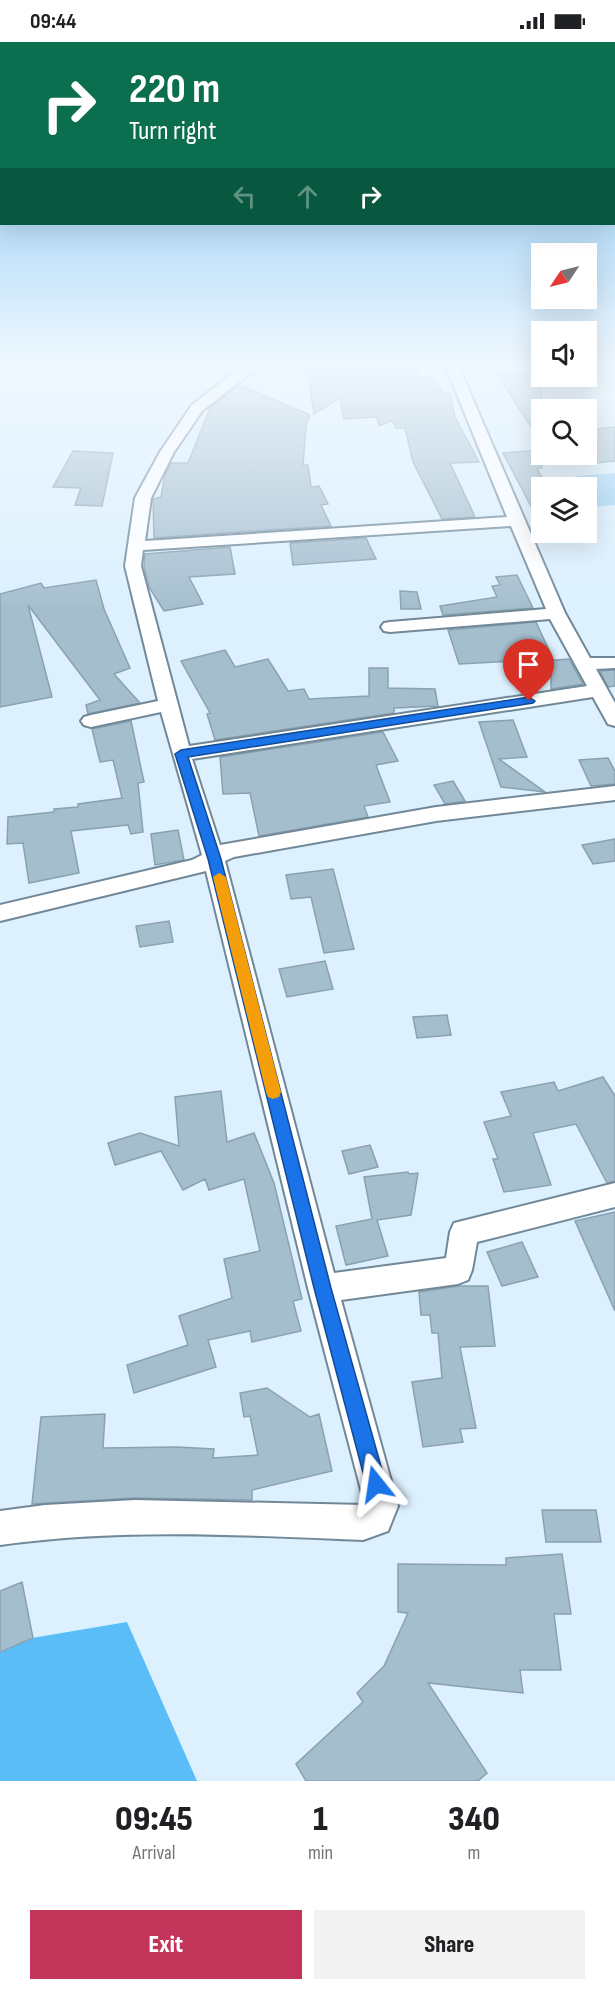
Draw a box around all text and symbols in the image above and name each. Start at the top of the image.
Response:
text: 09:44 [30,8,76,35]
text: 220 m [129,64,220,115]
icon: right [30,66,108,144]
text: Turn right [129,115,216,147]
icon: left [228,180,261,213]
icon: ahead [291,180,324,213]
icon: right [354,180,387,213]
north arrow [531,243,597,309]
map controls [531,243,597,543]
button: sound [531,321,597,387]
button: search [531,399,597,465]
button: layers [531,477,597,543]
pin [503,639,554,701]
icon: arrive [512,648,545,681]
position arrow [344,1452,408,1516]
text: 09:45 [115,1798,193,1841]
text: 1 [313,1798,328,1841]
text: 340 [448,1798,500,1841]
text: Arrival [132,1841,175,1865]
text: min [308,1841,333,1865]
text: m [468,1841,480,1865]
button: Exit [30,1910,302,1979]
button: Share [314,1910,585,1979]

